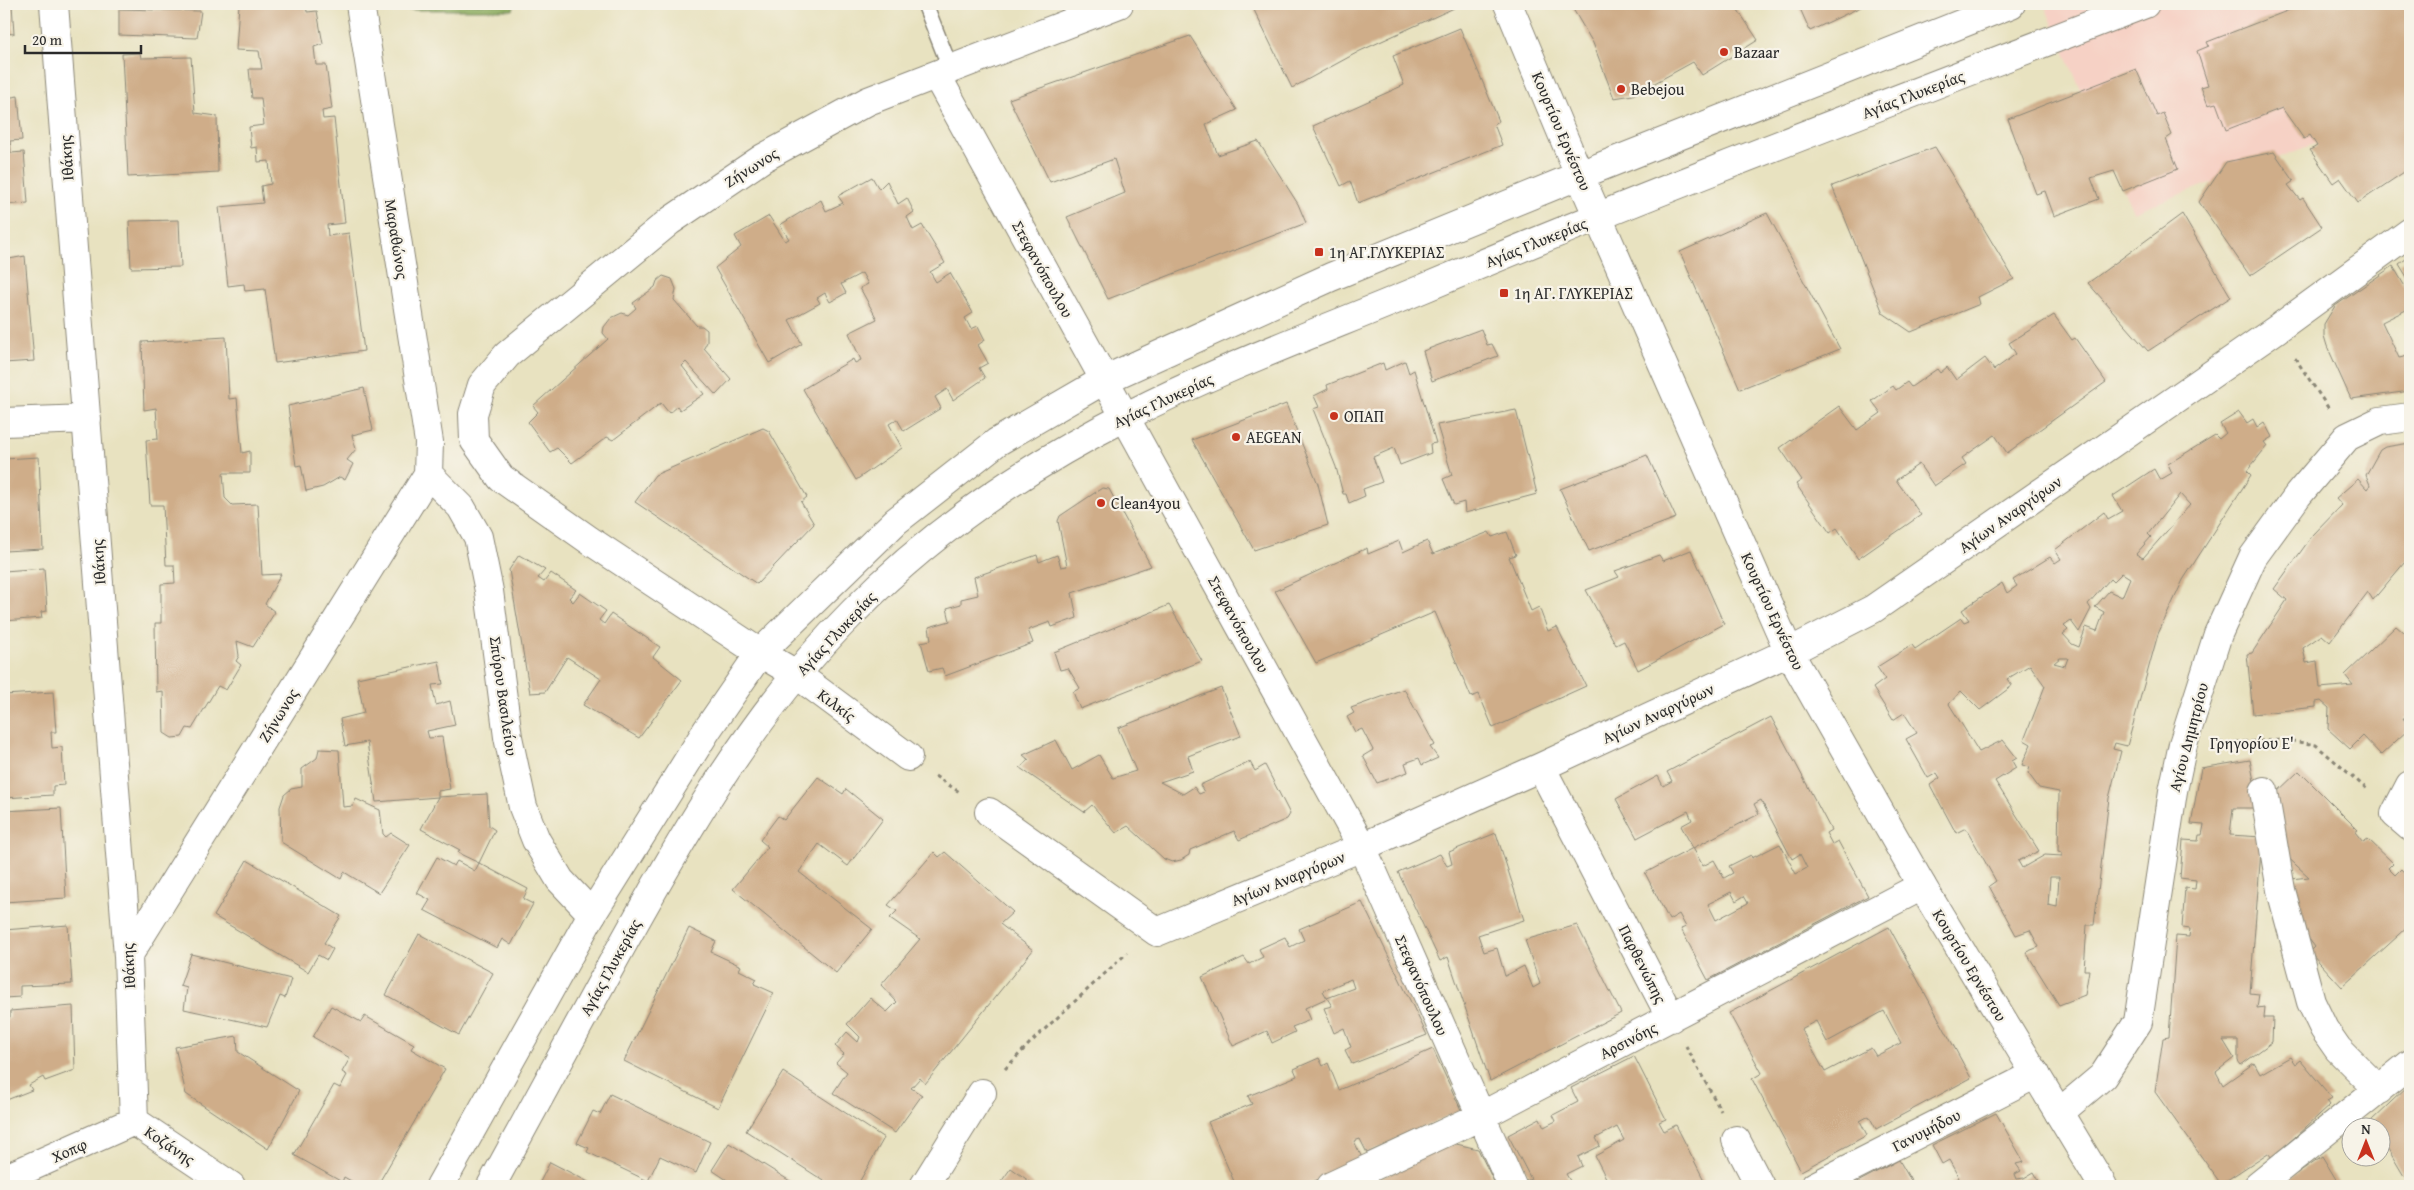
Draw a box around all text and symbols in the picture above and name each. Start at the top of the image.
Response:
scale bar [25,22,141,54]
text: 20 m [32,29,63,50]
place label: Bazaar [1734,40,1780,64]
marker: Bazaar [1718,46,1730,58]
street label: Αγίας Γλυκερίας [1858,63,1968,125]
street label: Κουρτίου Ερνέστου [1526,68,1598,194]
place label: Bebejou [1631,77,1685,101]
marker: Bebejou [1615,83,1627,95]
street label: Ιθάκης [52,134,80,182]
street label: Ζήνωνος [719,141,783,193]
street label: Μαραθώνος [379,197,415,281]
street label: Αγίας Γλυκερίας [1482,211,1591,273]
street label: Στεφανόπουλου [1006,216,1080,322]
place label: 1η ΑΓ.ΓΛΥΚΕΡΙΑΣ [1329,240,1444,264]
marker: 1η ΑΓ.ΓΛΥΚΕΡΙΑΣ [1313,246,1325,258]
place label: 1η ΑΓ. ΓΛΥΚΕΡΙΑΣ [1514,281,1633,305]
marker: 1η ΑΓ. ΓΛΥΚΕΡΙΑΣ [1498,287,1510,299]
street label: Αγίας Γλυκερίας [1109,366,1217,434]
place label: ΟΠΑΠ [1344,404,1384,428]
marker: ΟΠΑΠ [1328,410,1340,422]
place label: AEGEAN [1246,425,1302,449]
marker: AEGEAN [1230,431,1242,443]
street label: Αγίων Αναργύρων [1953,469,2067,559]
place label: Clean4you [1111,491,1181,515]
marker: Clean4you [1095,497,1107,509]
street label: Ιθάκης [84,538,112,586]
street label: Κουρτίου Ερνέστου [1735,548,1811,674]
street label: Στεφανόπουλου [1202,571,1276,677]
street label: Αγίας Γλυκερίας [790,585,882,681]
street label: Σπύρου Βασιλείου [484,635,524,757]
street label: Αγίων Αναργύρων [1598,676,1718,750]
street label: Αγίου Δημητρίου [2162,680,2214,794]
street label: Ζήνωνος [252,683,304,747]
street label: Κιλκίς [813,683,861,728]
street label: Γρηγορίου Ε' [2210,731,2294,755]
street label: Αγίων Αναργύρων [1227,844,1349,912]
street label: Κουρτίου Ερνέστου [1927,904,2013,1026]
street label: Αγίας Γλυκερίας [573,914,647,1020]
street label: Παρθενώπης [1613,920,1673,1008]
street label: Στεφανόπουλου [1389,931,1455,1039]
street label: Ιθάκης [115,942,141,990]
street label: Αρσινόης [1595,1015,1661,1065]
street label: Γανυμήδου [1887,1102,1965,1158]
north arrow [2342,1118,2392,1168]
street label: Κοζάνης [140,1119,200,1171]
text: N [2361,1119,2371,1139]
street label: Χοπφ [47,1132,91,1168]

